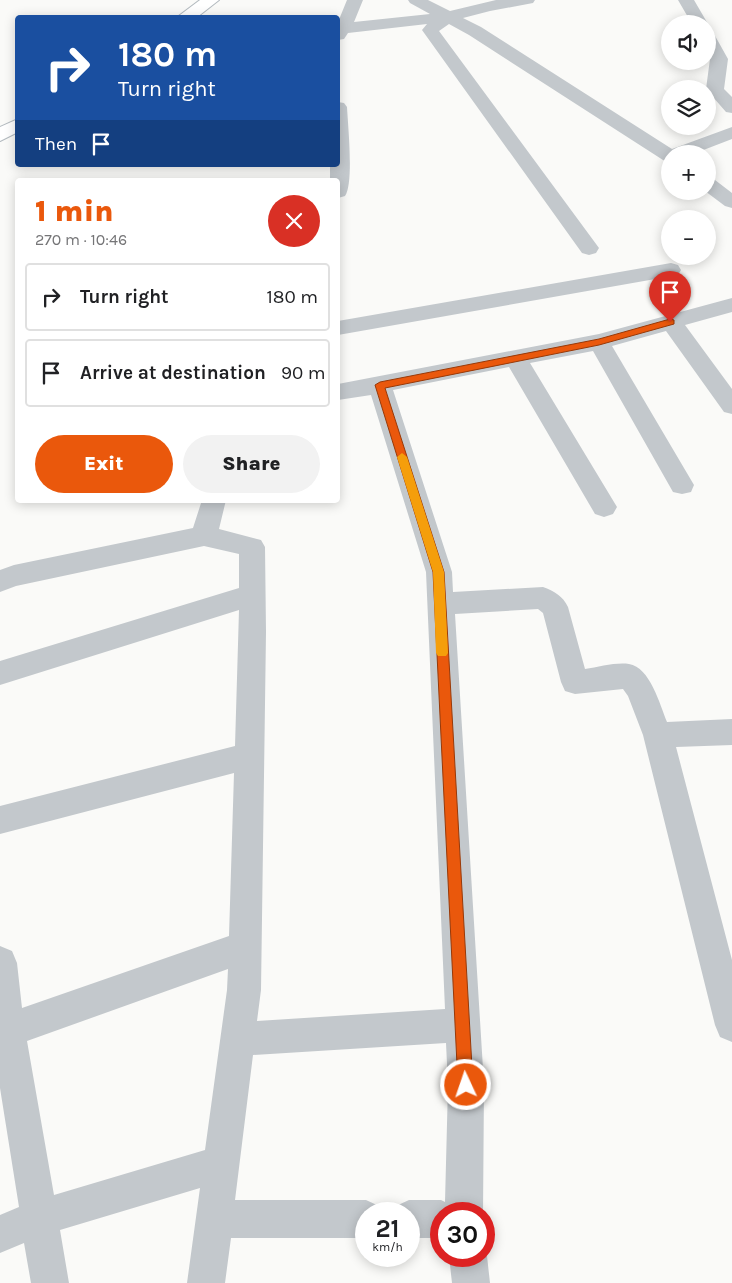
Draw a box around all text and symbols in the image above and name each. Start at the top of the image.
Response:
map controls [661,15,716,265]
button: sound [661,15,716,70]
text: 180 m [118,34,217,75]
icon: right [35,35,100,100]
text: Turn right [118,76,216,102]
button: layers [661,80,716,135]
icon: arrive [87,130,115,158]
text: Then [35,133,77,155]
button: + [661,145,716,200]
text: 1 min [35,193,114,229]
button: close [268,195,320,247]
button: − [661,210,716,265]
text: 270 m · 10:46 [35,230,127,249]
pin [649,271,691,322]
icon: arrive [656,278,684,306]
icon: right [37,283,65,311]
text: Turn right [80,286,169,308]
text: 180 m [266,286,318,308]
icon: arrive [37,359,65,387]
text: Arrive at destination [80,362,266,384]
text: 90 m [281,362,326,384]
button: Exit [35,435,173,493]
button: Share [183,435,320,493]
position arrow [439,1058,491,1110]
speed limit sign: 30 [430,1202,495,1267]
text: 21 [375,1214,400,1243]
text: km/h [372,1240,403,1254]

